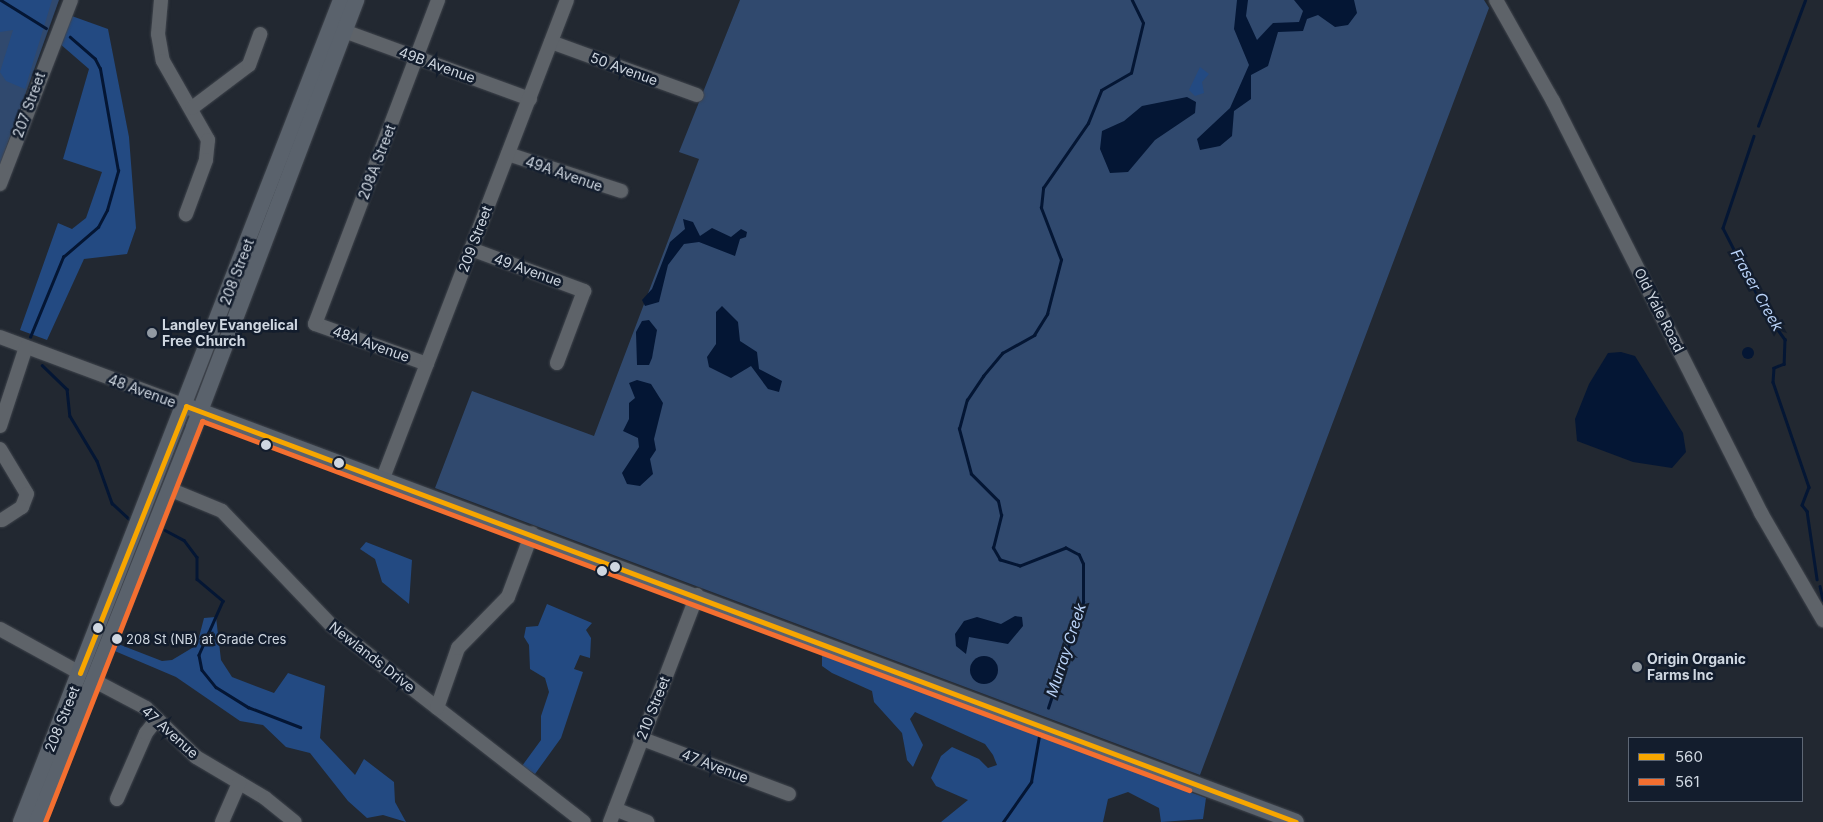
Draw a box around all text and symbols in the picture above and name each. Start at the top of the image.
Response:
street label: 49B Avenue [397,43,477,87]
street label: 50 Avenue [588,49,660,89]
street label: 207 Street [9,70,49,140]
street label: 208A Street [355,122,399,202]
street label: 49A Avenue [523,153,605,195]
street label: 209 Street [455,204,495,274]
street label: 208 Street [217,237,257,307]
water label: Fraser Creek [1727,246,1787,334]
street label: 49 Avenue [492,250,564,290]
street label: Old Yale Road [1631,265,1687,355]
place label: Langley Evangelical Free Church [162,317,298,350]
street label: 48A Avenue [330,322,412,366]
marker: Langley Evangelical Free Church [146,327,158,339]
street label: 48 Avenue [106,371,178,411]
unlabelled marker [261,440,271,450]
unlabelled marker [334,458,344,468]
unlabelled marker [610,562,620,572]
unlabelled marker [597,566,607,576]
water label: Murray Creek [1042,601,1090,699]
street label: Newlands Drive [326,618,418,696]
unlabelled marker [93,623,103,633]
place label: 208 St (NB) at Grade Cres [126,631,286,647]
marker: 208 St (NB) at Grade Cres [112,634,122,644]
place label: Origin Organic Farms Inc [1647,651,1746,684]
marker: Origin Organic Farms Inc [1631,661,1643,673]
street label: 210 Street [633,674,673,742]
street label: 208 Street [41,684,83,754]
street label: 47 Avenue [138,702,202,762]
legend [1628,737,1803,802]
street label: 47 Avenue [679,746,751,786]
text: 560 [1675,747,1703,766]
text: 561 [1675,772,1700,791]

